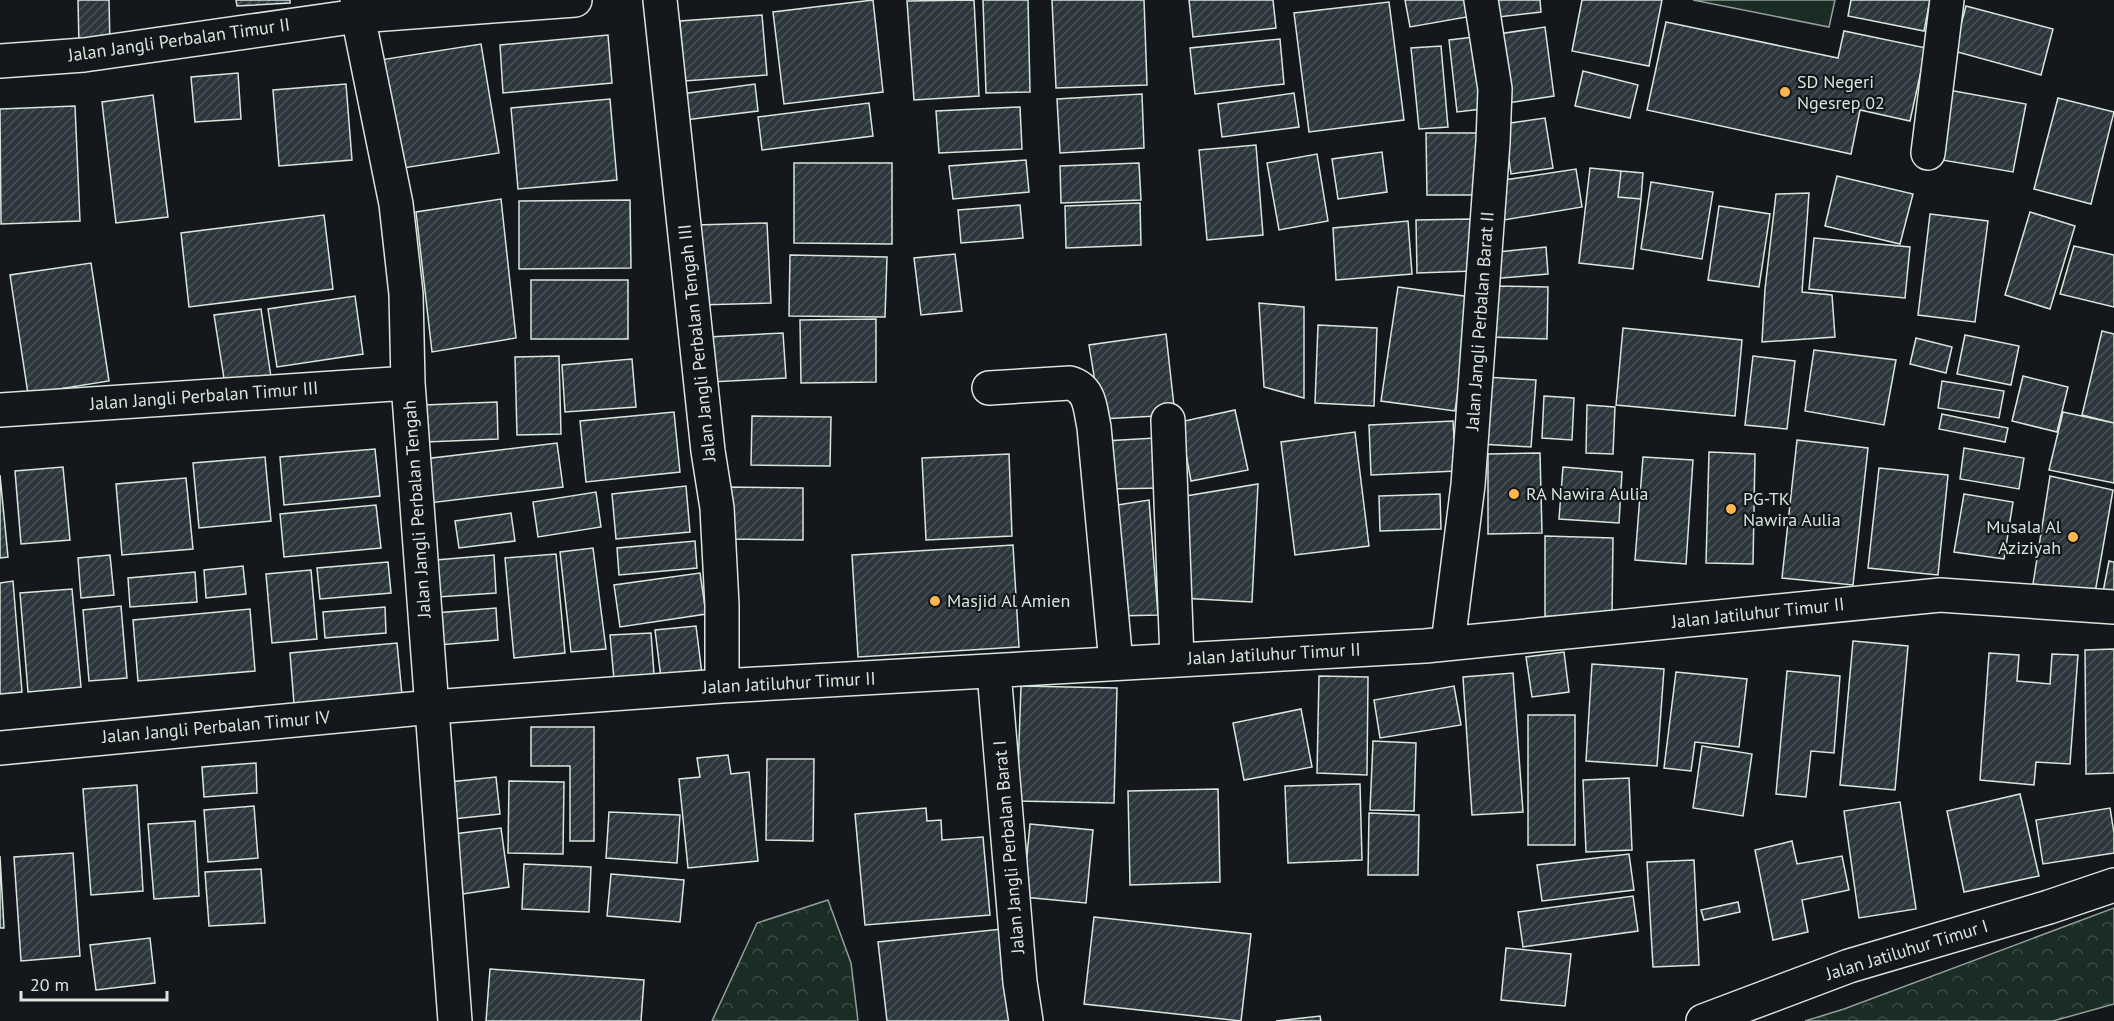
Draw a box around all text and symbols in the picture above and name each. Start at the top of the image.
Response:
street label: Jalan Jangli Perbalan Timur II [66,13,291,67]
place label: SD Negeri Ngesrep 02 [1797,70,1885,114]
marker: SD Negeri Ngesrep 02 [1778,85,1792,99]
street label: Jalan Jangli Perbalan Barat II [1460,211,1499,432]
street label: Jalan Jangli Perbalan Tengah III [673,223,721,464]
street label: Jalan Jangli Perbalan Timur III [88,376,319,415]
street label: Jalan Jangli Perbalan Tengah [397,399,436,620]
place label: RA Nawira Aulia [1526,482,1648,505]
marker: RA Nawira Aulia [1507,487,1521,501]
place label: PG-TK Nawira Aulia [1743,487,1841,531]
marker: PG-TK Nawira Aulia [1724,502,1738,516]
place label: Musala Al Aziziyah [1986,515,2062,559]
marker: Musala Al Aziziyah [2066,530,2080,544]
place label: Masjid Al Amien [947,589,1070,612]
street label: Jalan Jatiluhur Timur II [1669,592,1845,633]
marker: Masjid Al Amien [928,594,942,608]
street label: Jalan Jatiluhur Timur II [1186,637,1361,670]
street label: Jalan Jatiluhur Timur II [701,666,876,699]
street label: Jalan Jangli Perbalan Timur IV [100,705,332,748]
street label: Jalan Jangli Perbalan Barat I [988,739,1029,956]
street label: Jalan Jatiluhur Timur I [1822,914,1991,985]
scale bar [21,964,166,1002]
text: 20 m [30,973,69,996]

